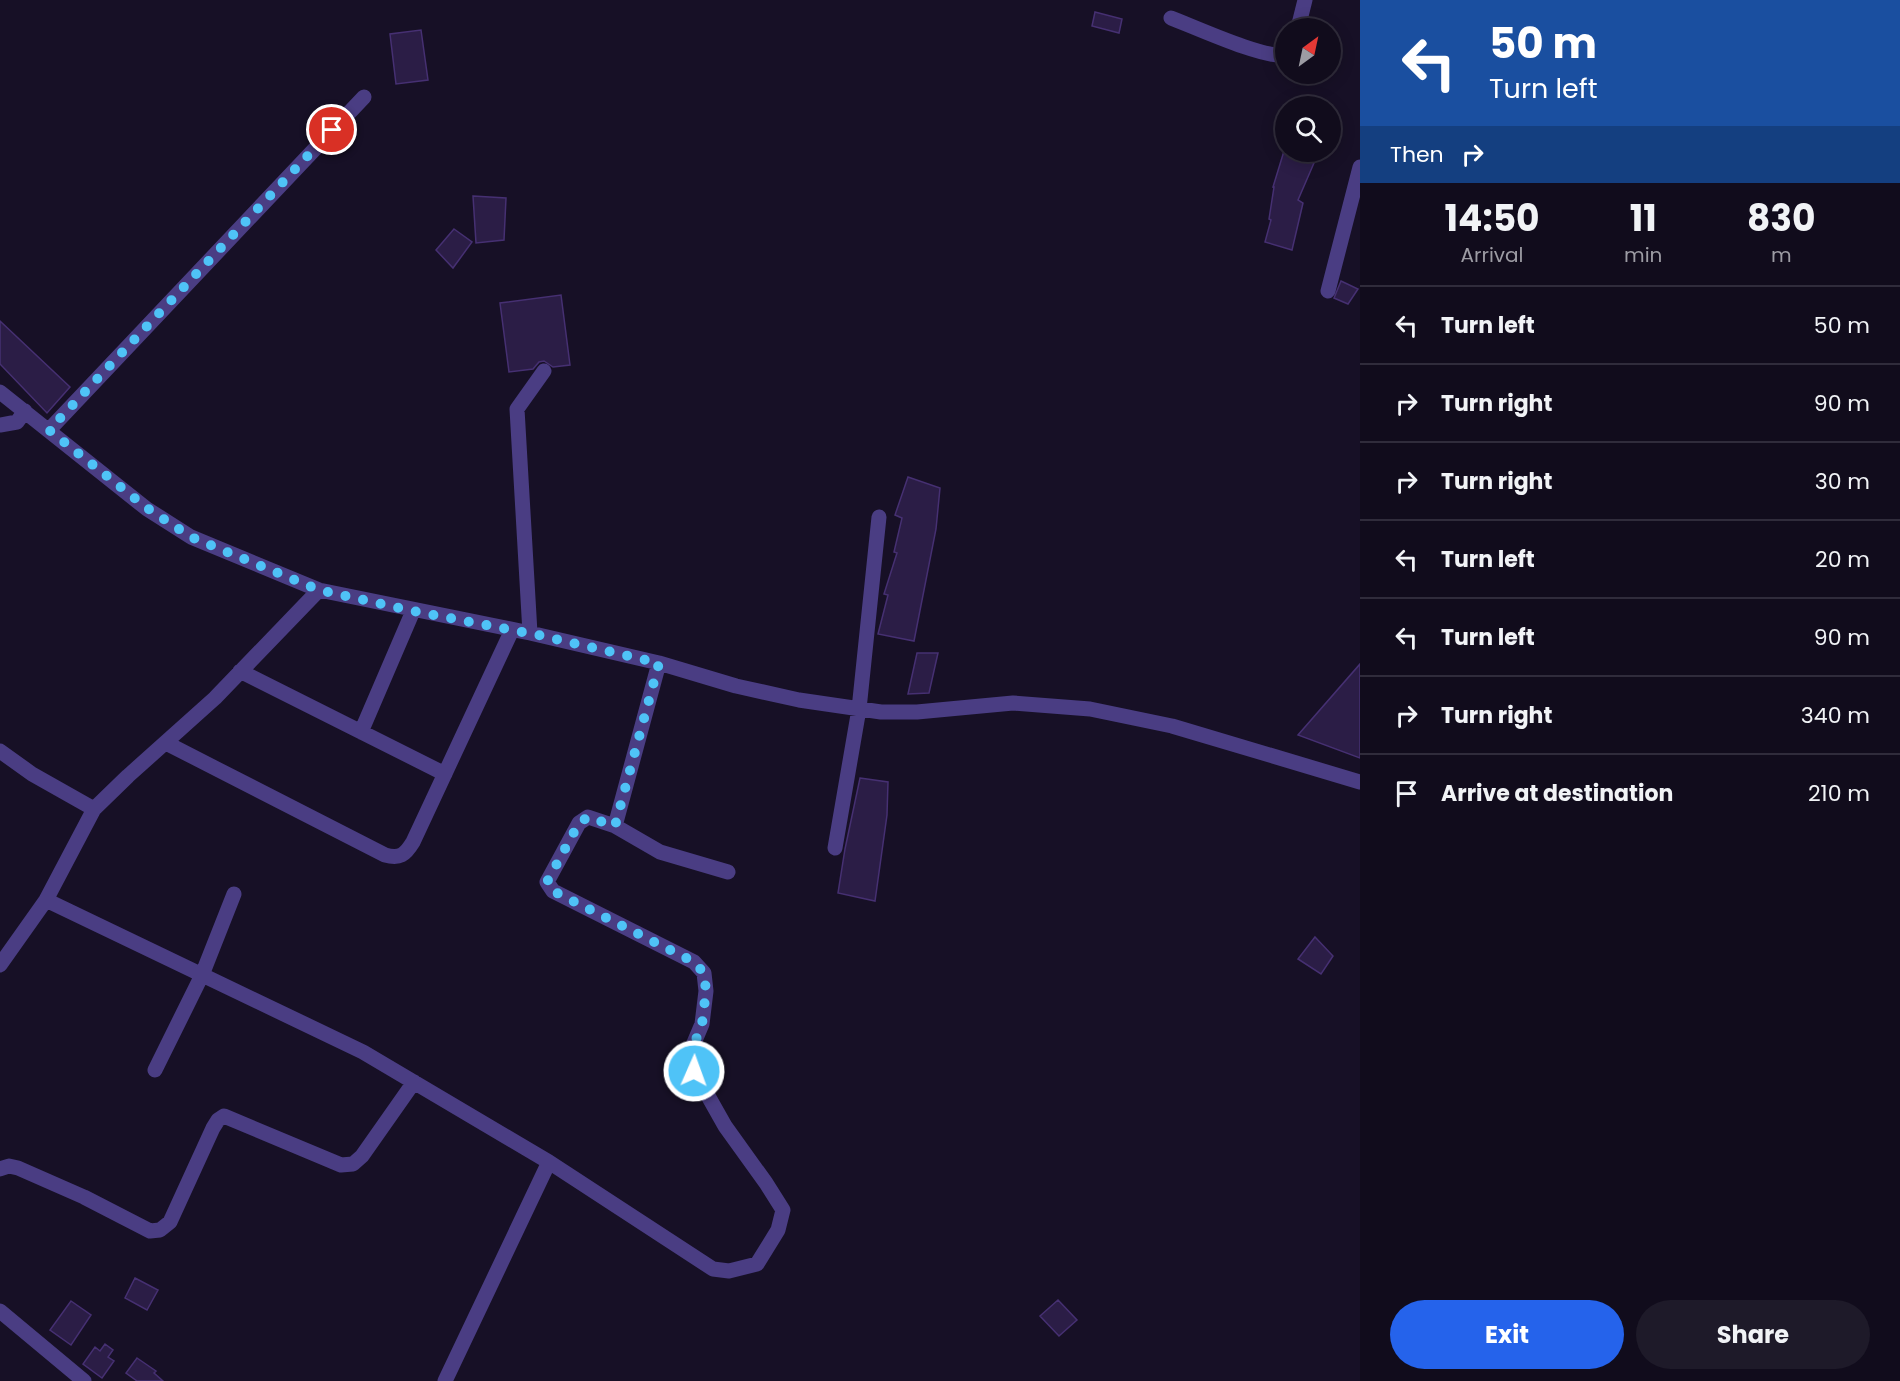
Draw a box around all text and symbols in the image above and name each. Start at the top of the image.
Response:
text: 50 m [1489,14,1597,73]
north arrow [1275,18,1341,84]
map controls [1275,18,1341,162]
icon: left [1390,24,1468,102]
text: Turn left [1489,70,1598,107]
button: search [1275,96,1341,162]
pin [306,104,357,155]
icon: arrive [315,113,348,146]
icon: right [1456,138,1489,171]
text: Then [1390,139,1444,170]
text: 14:50 [1445,193,1540,244]
text: 11 [1630,193,1657,244]
text: 830 [1747,193,1815,244]
text: Arrival [1461,241,1524,269]
text: min [1624,241,1662,269]
text: m [1771,241,1791,269]
icon: left [1390,309,1423,342]
text: Turn left [1441,310,1535,341]
text: 50 m [1814,310,1870,341]
icon: right [1390,387,1423,420]
text: Turn right [1441,388,1552,419]
text: 90 m [1814,388,1870,419]
icon: right [1390,465,1423,498]
text: Turn right [1441,466,1552,497]
text: 30 m [1815,466,1870,497]
icon: left [1390,543,1423,576]
text: Turn left [1441,544,1535,575]
text: 20 m [1815,544,1870,575]
icon: left [1390,621,1423,654]
text: Turn left [1441,622,1535,653]
text: 90 m [1814,622,1870,653]
icon: right [1390,699,1423,732]
text: Turn right [1441,700,1552,731]
text: 340 m [1801,700,1870,731]
icon: arrive [1390,777,1423,810]
text: Arrive at destination [1441,778,1673,809]
text: 210 m [1808,778,1870,809]
position arrow [662,1039,726,1103]
button: Exit [1390,1300,1624,1369]
button: Share [1636,1300,1870,1369]

